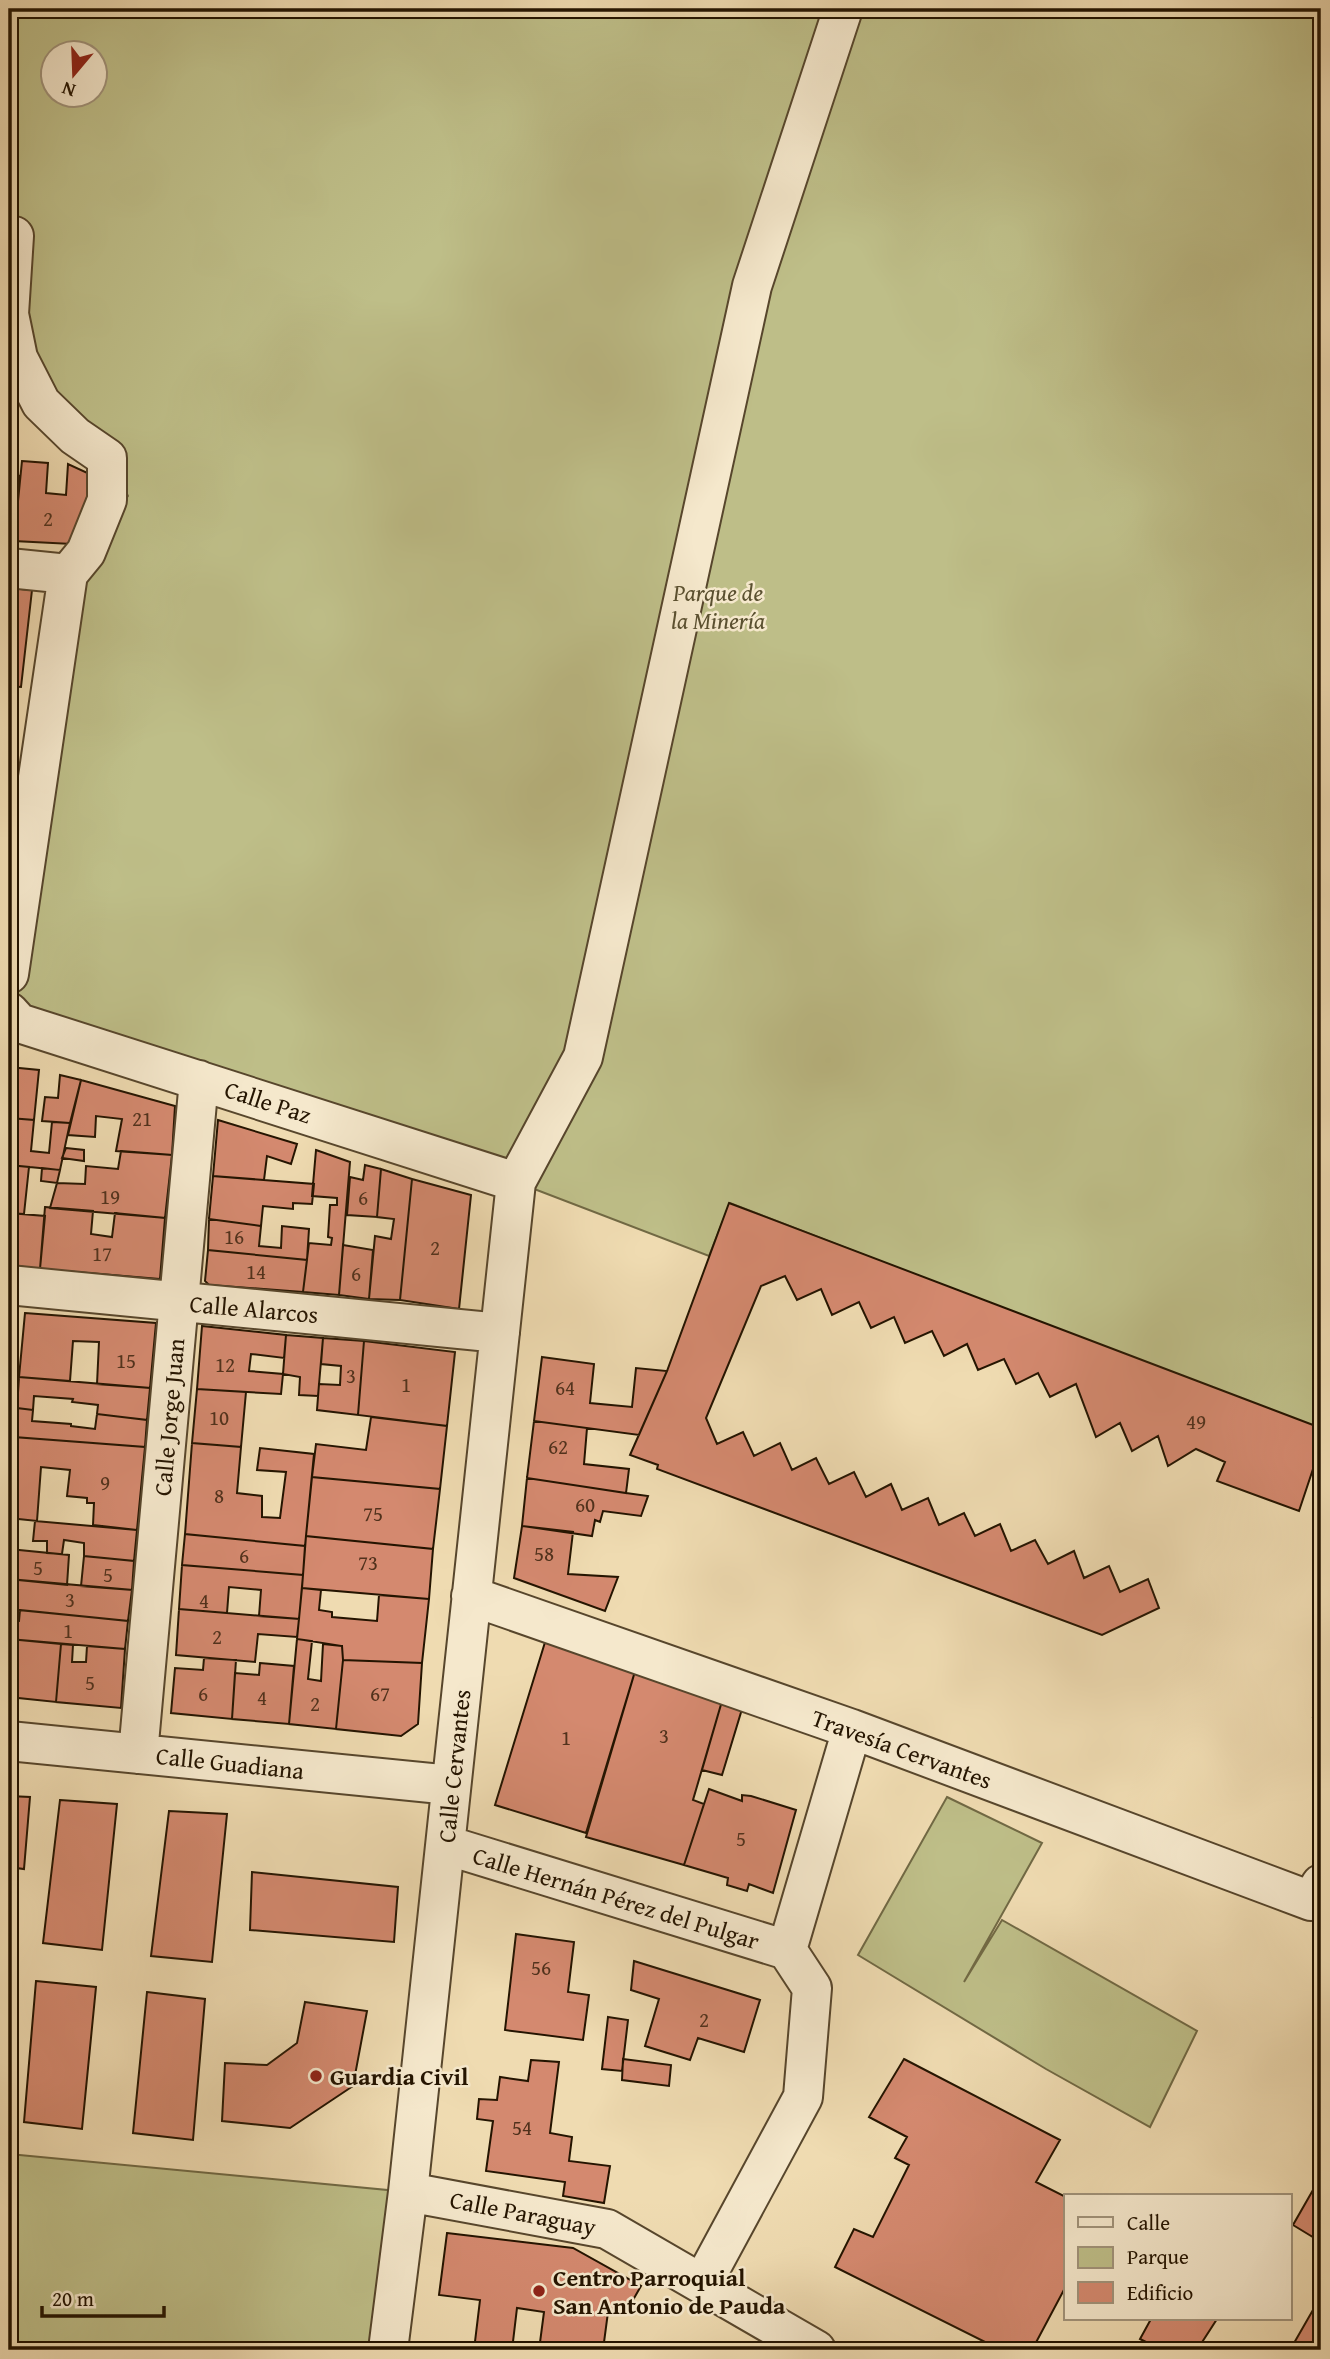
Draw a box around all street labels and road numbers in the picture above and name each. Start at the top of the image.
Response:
street label: Calle Paz [220,1072,316,1132]
street label: Calle Alarcos [188,1286,320,1332]
street label: Calle Jorge Juan [145,1336,193,1497]
street label: Calle Cervantes [429,1688,479,1844]
street label: Travesía Cervantes [807,1700,997,1798]
street label: Calle Guadiana [154,1738,306,1788]
street label: Calle Hernán Pérez del Pulgar [469,1838,764,1958]
street label: Calle Paraguay [447,2182,599,2244]

